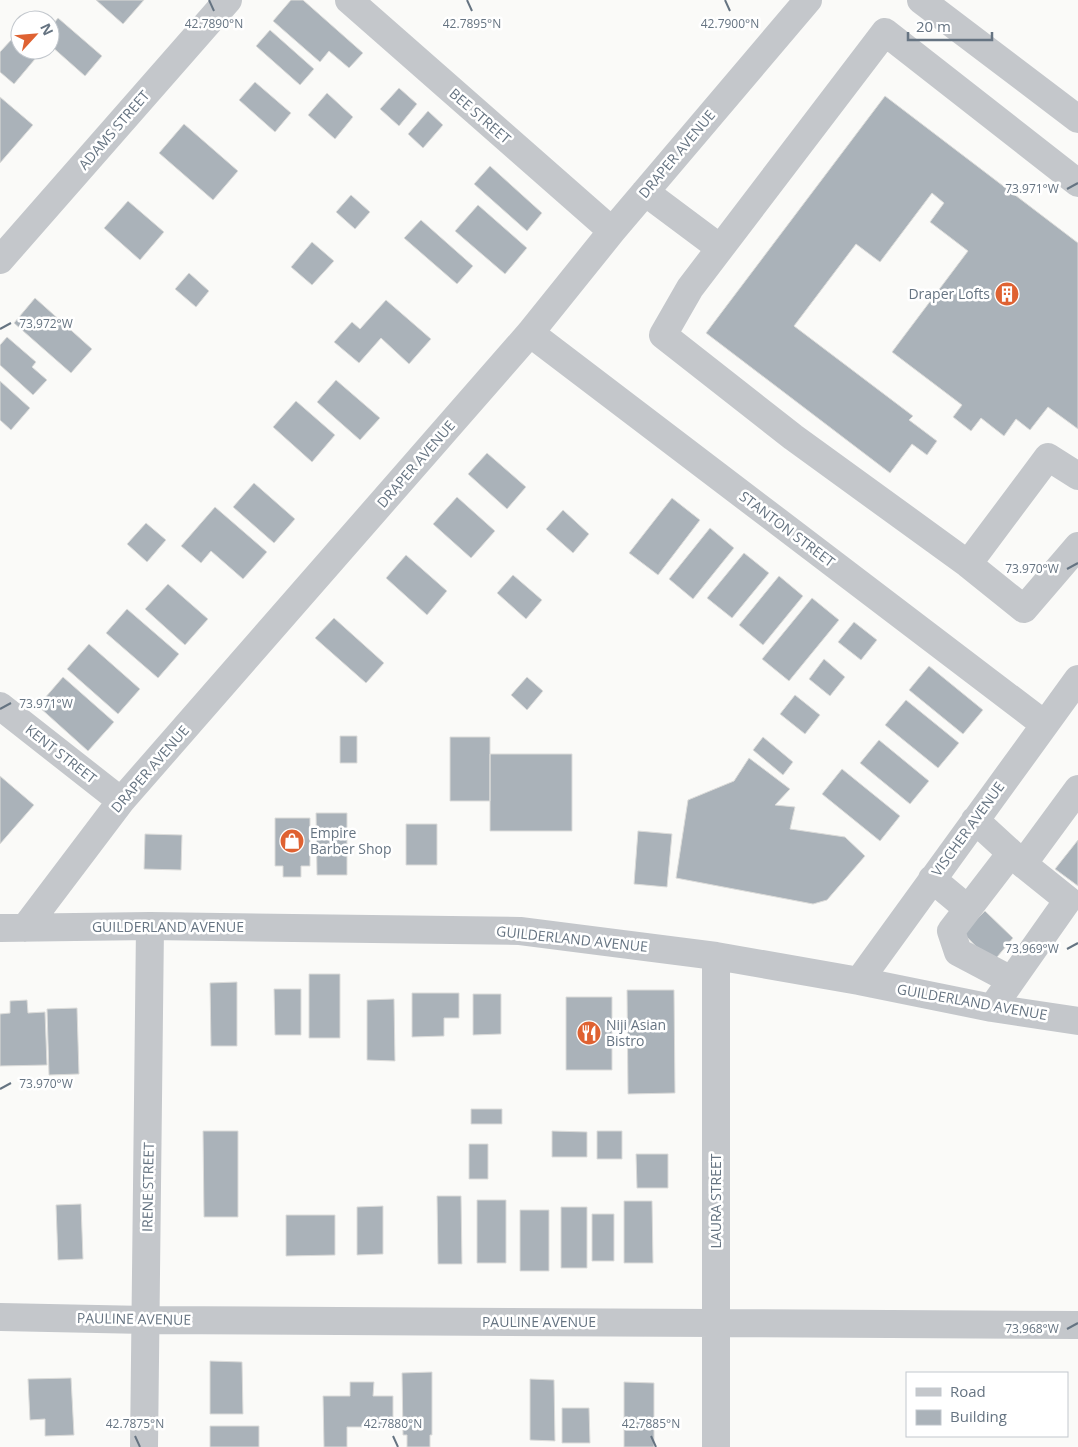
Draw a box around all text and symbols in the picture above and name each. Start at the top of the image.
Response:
north arrow [10,10,60,60]
scale bar [908,10,992,42]
text: 42.7890°N [185,15,243,32]
text: 42.7895°N [443,15,501,32]
text: 42.7900°N [701,15,759,32]
text: 20 m [916,16,951,36]
text: N [36,20,58,38]
street label: BEE STREET [446,84,515,148]
street label: ADAMS STREET [74,86,153,173]
street label: DRAPER AVENUE [634,106,719,202]
text: 73.971°W [1005,180,1059,197]
building icon: Draper Lofts [994,281,1020,307]
place label: Draper Lofts [908,284,990,303]
text: 73.972°W [19,315,73,332]
street label: DRAPER AVENUE [372,416,459,511]
street label: STANTON STREET [736,486,839,571]
text: 73.970°W [1005,560,1059,577]
text: 73.971°W [19,695,73,712]
street label: KENT STREET [22,720,101,788]
street label: DRAPER AVENUE [106,721,193,816]
street label: VISCHER AVENUE [927,778,1008,880]
place label: Empire Barber Shop [310,823,392,858]
shop icon: Empire Barber Shop [279,828,305,854]
street label: GUILDERLAND AVENUE [92,917,244,936]
street label: GUILDERLAND AVENUE [495,921,649,956]
text: 73.969°W [1005,940,1059,957]
street label: GUILDERLAND AVENUE [895,979,1049,1024]
place label: Niji Asian Bistro [606,1015,666,1050]
restaurant icon: Niji Asian Bistro [576,1020,602,1046]
text: 73.970°W [19,1075,73,1092]
street label: IRENE STREET [137,1142,158,1232]
street label: LAURA STREET [706,1153,725,1248]
street label: PAULINE AVENUE [77,1308,191,1329]
street label: PAULINE AVENUE [482,1312,596,1331]
text: 73.968°W [1005,1320,1059,1337]
legend [906,1372,1068,1437]
text: Road [950,1381,986,1401]
text: Building [950,1406,1007,1426]
text: 42.7875°N [106,1415,164,1432]
text: 42.7880°N [364,1415,422,1432]
text: 42.7885°N [622,1415,680,1432]

